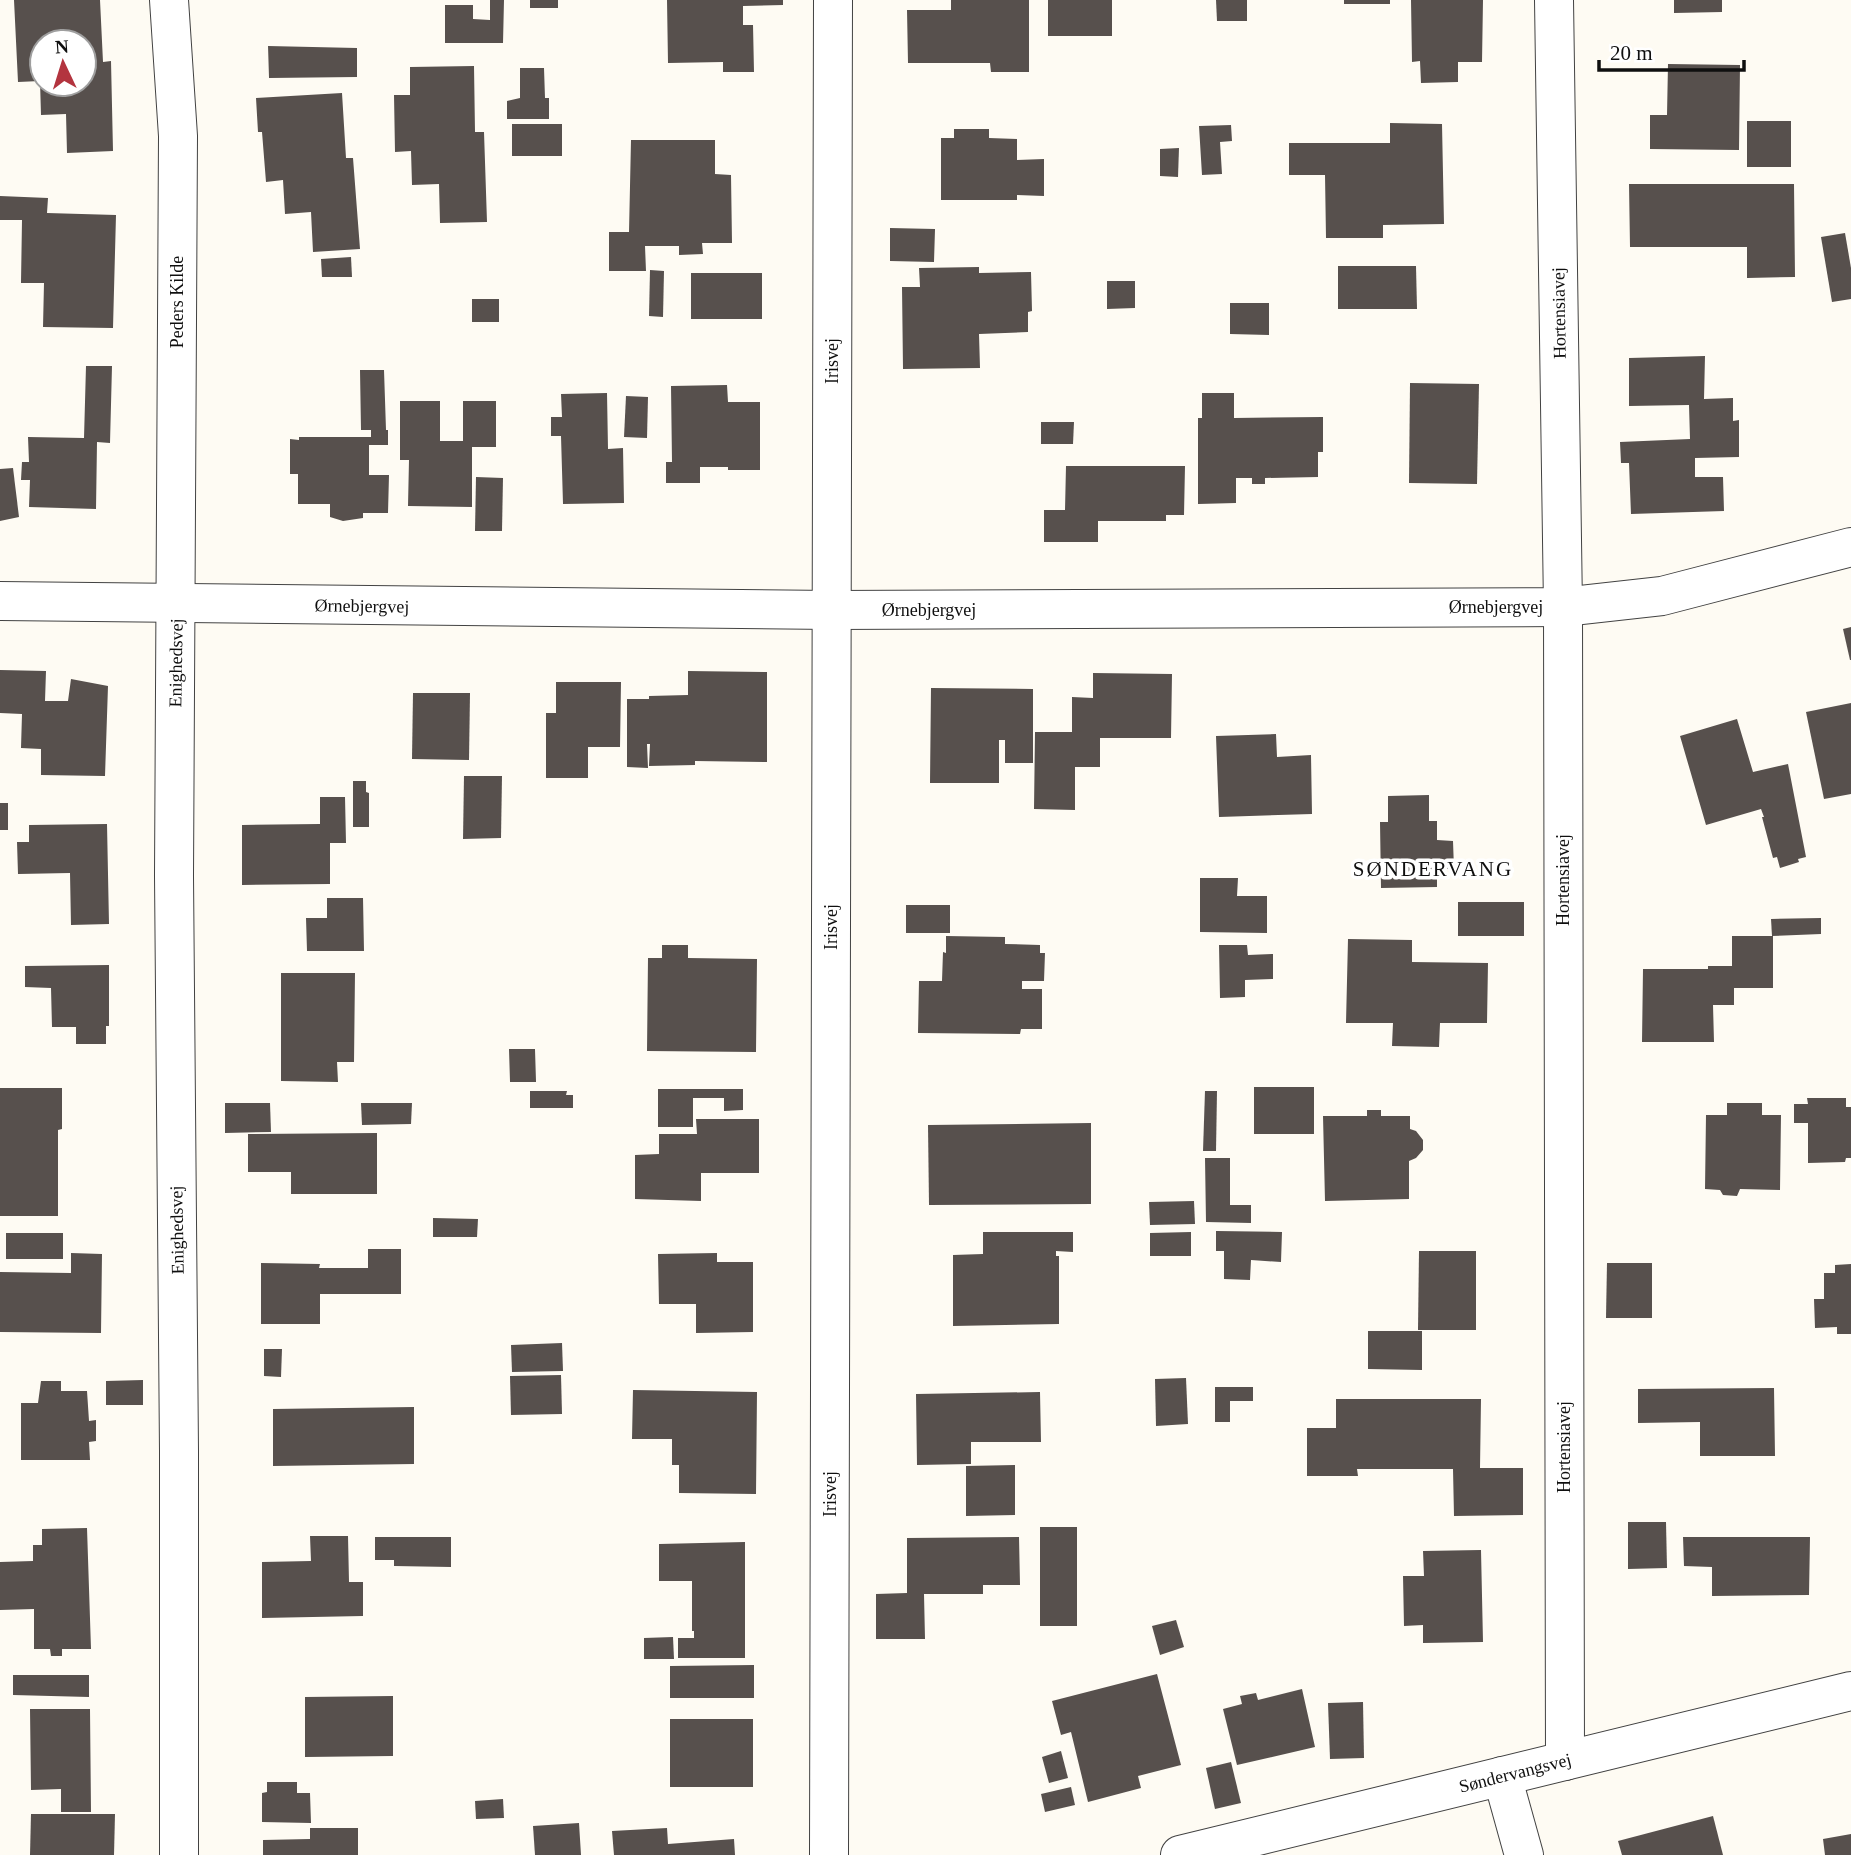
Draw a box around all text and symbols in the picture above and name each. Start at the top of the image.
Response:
north arrow [28,28,98,98]
scale bar [1599,28,1744,72]
text: N [54,36,70,57]
text: 20 m [1610,41,1653,65]
street label: Peders Kilde [167,256,187,348]
street label: Hortensiavej [1548,267,1570,359]
street label: Irisvej [822,338,842,384]
street label: Ørnebjergvej [315,595,409,617]
street label: Ørnebjergvej [1449,597,1543,617]
street label: Ørnebjergvej [882,600,976,620]
street label: Enighedsvej [165,618,187,708]
street label: Hortensiavej [1553,834,1573,926]
district label: SØNDERVANG [1353,857,1513,881]
street label: Irisvej [821,904,841,950]
street label: Enighedsvej [166,1185,188,1275]
street label: Hortensiavej [1554,1401,1574,1493]
street label: Irisvej [820,1471,840,1517]
street label: Søndervangsvej [1457,1749,1573,1797]

